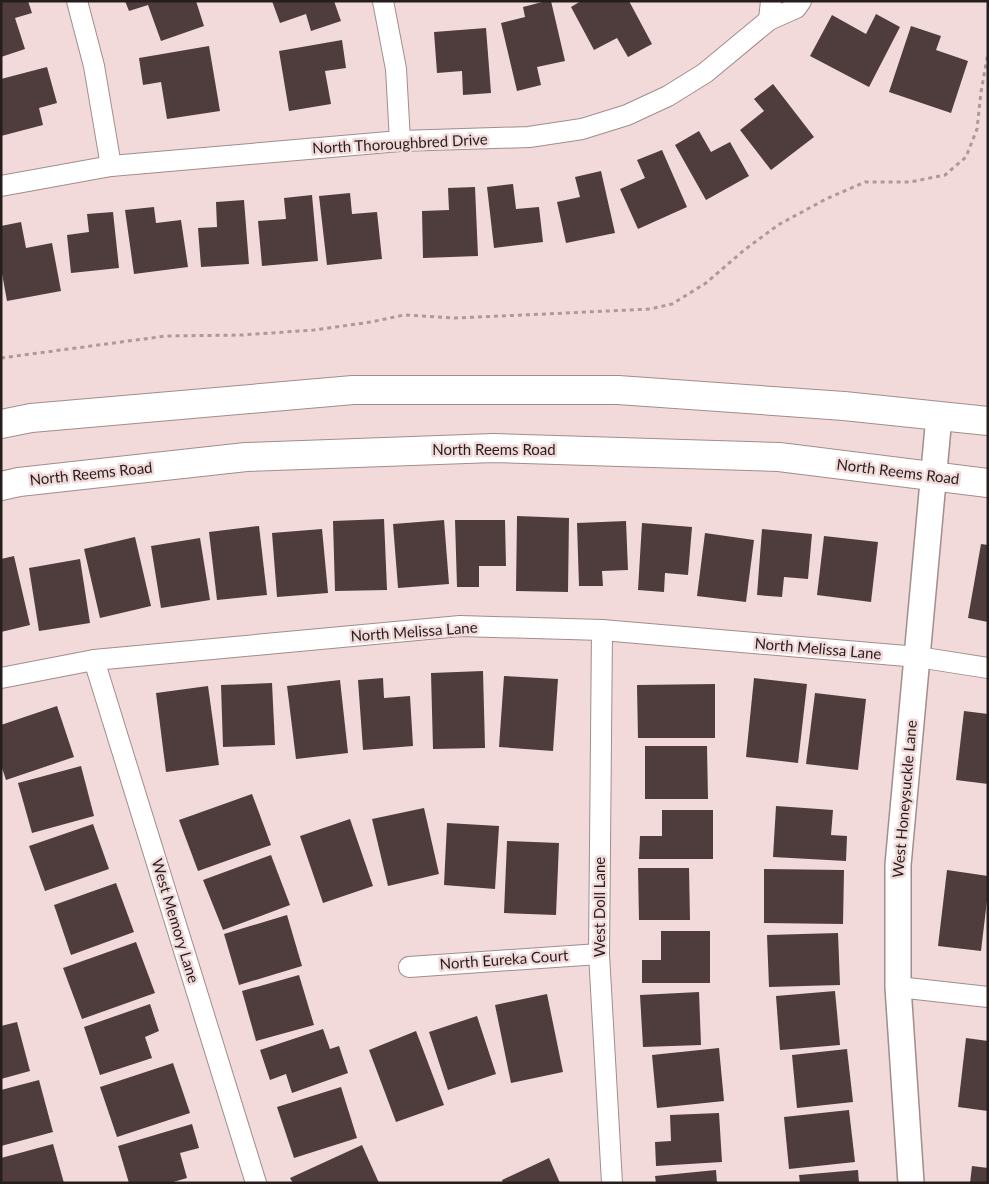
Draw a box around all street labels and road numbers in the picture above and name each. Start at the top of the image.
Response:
street label: North Thoroughbred Drive [312,129,488,157]
street label: North Reems Road [432,440,556,458]
street label: North Reems Road [836,455,960,487]
street label: North Reems Road [29,458,153,488]
street label: North Melissa Lane [350,618,478,644]
street label: North Melissa Lane [754,633,882,663]
street label: West Honeysuckle Lane [888,719,920,878]
street label: West Memory Lane [149,856,203,985]
street label: West Doll Lane [590,857,608,957]
street label: North Eureka Court [439,945,570,972]

